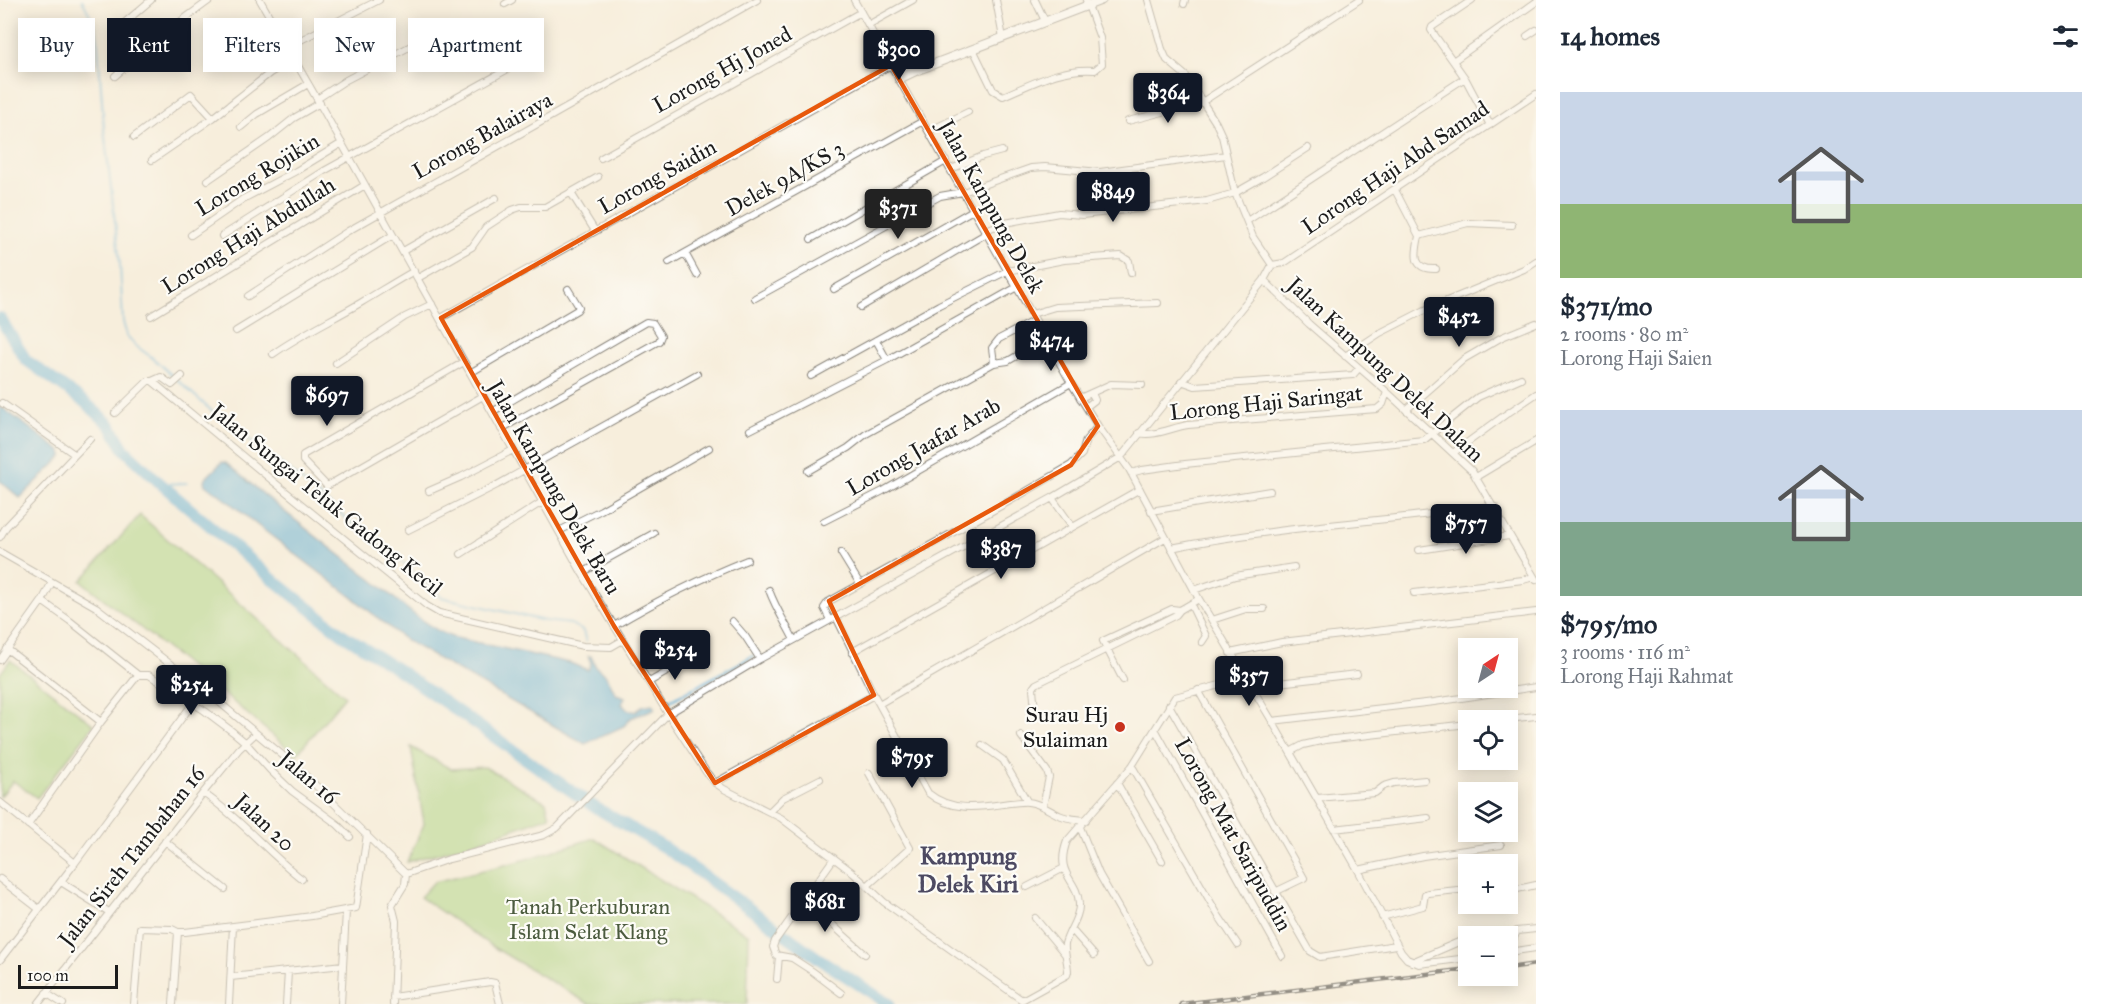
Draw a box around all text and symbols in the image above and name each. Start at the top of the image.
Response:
chip: Buy [18,18,95,72]
chip: Rent [107,18,191,72]
chip: Filters [203,18,302,72]
chip: New [314,18,396,72]
chip: Apartment [408,18,544,72]
street label: Lorong Hj Joned [648,20,796,119]
text: 14 homes [1560,20,1660,52]
icon: filters [2049,20,2082,53]
pin: $300 [863,30,935,81]
text: $300 [877,37,921,61]
pin: $364 [1132,73,1204,124]
text: $364 [1147,80,1189,104]
street label: Lorong Balairaya [408,86,557,185]
street label: Lorong Haji Abd Samad [1296,95,1494,240]
street label: Jalan Kampung Delek [932,113,1051,298]
street label: Lorong Rojikin [190,127,324,222]
icon: home [1767,131,1875,239]
street label: Lorong Saidin [594,133,721,220]
street label: Delek 9A/KS 3 [720,135,848,222]
street label: Lorong Haji Abdullah [156,171,340,300]
pin: $849 [1077,172,1149,223]
text: $849 [1091,179,1135,203]
pin: $371 [862,189,934,240]
text: $371 [879,196,917,220]
street label: Jalan Kampung Delek Dalam [1280,270,1490,468]
text: $371/mo [1560,290,1652,322]
pin: $452 [1423,297,1495,348]
text: $452 [1438,304,1480,328]
pin: $474 [1015,321,1087,372]
text: 2 rooms · 80 m² [1560,322,1688,346]
text: $474 [1029,328,1073,352]
text: Lorong Haji Saien [1560,346,1712,370]
street label: Jalan Kampung Delek Baru [481,374,627,599]
pin: $697 [291,376,363,427]
street label: Lorong Haji Saringat [1168,379,1364,426]
text: $697 [305,383,349,407]
street label: Lorong Jaafar Arab [841,391,1005,501]
street label: Jalan Sungai Teluk Gadong Kecil [203,396,448,602]
icon: home [1767,449,1875,557]
pin: $757 [1430,504,1502,555]
text: $757 [1445,511,1487,535]
pin: $387 [965,529,1037,580]
text: $387 [980,536,1022,560]
text: $795/mo [1560,608,1657,640]
pin: $254 [639,630,711,681]
text: $254 [654,637,696,661]
north arrow [1458,638,1518,698]
map controls [1458,638,1518,986]
text: 3 rooms · 116 m² [1560,640,1690,664]
pin: $357 [1213,656,1285,707]
text: $357 [1229,663,1269,687]
text: Lorong Haji Rahmat [1560,664,1733,688]
pin: $254 [155,665,227,716]
text: $254 [170,672,212,696]
place label: Surau Hj Sulaiman [1023,701,1108,753]
button: locate [1458,710,1518,770]
marker: Surau Hj Sulaiman [1113,720,1127,734]
street label: Lorong Mat Saripuddin [1169,733,1298,936]
pin: $795 [876,738,948,789]
street label: Jalan 16 [272,743,345,811]
text: $795 [891,745,933,769]
street label: Jalan Sireh Tambahan 16 [51,760,211,954]
button: layers [1458,782,1518,842]
street label: Jalan 20 [227,786,301,857]
district label: Kampung Delek Kiri [918,841,1019,899]
button: + [1458,854,1518,914]
pin: $681 [789,882,861,933]
text: $681 [805,889,845,913]
park label: Tanah Perkuburan Islam Selat Klang [506,893,670,945]
button: − [1458,926,1518,986]
scale bar [18,962,118,990]
text: 100 m [27,966,69,985]

